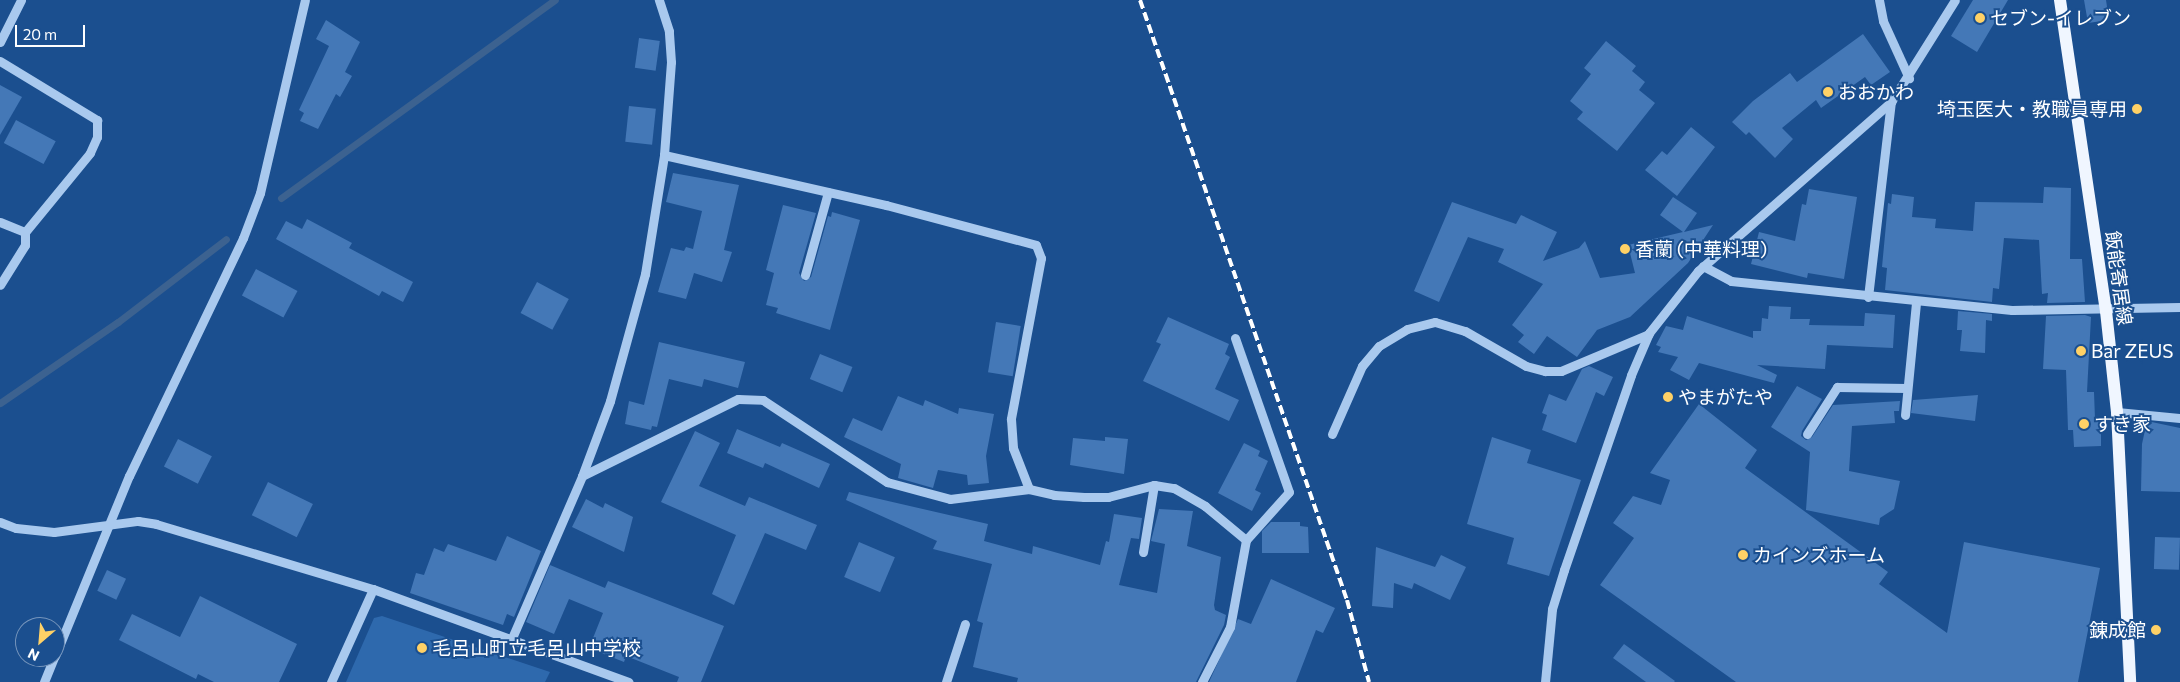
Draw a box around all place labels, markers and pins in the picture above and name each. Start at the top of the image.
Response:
place label: セブン-イレブン [1990,7,2131,29]
marker: セブン-イレブン [1974,12,1986,24]
place label: おおかわ [1838,81,1914,103]
marker: おおかわ [1822,86,1834,98]
place label: 埼玉医大・教職員専用 [1937,98,2127,120]
marker: 埼玉医大・教職員専用 [2131,103,2143,115]
place label: 香蘭 (中華料理) [1635,238,1767,260]
marker: 香蘭 (中華料理) [1619,243,1631,255]
place label: Bar ZEUS [2091,340,2173,362]
marker: Bar ZEUS [2075,345,2087,357]
place label: やまがたや [1678,386,1773,408]
marker: やまがたや [1662,391,1674,403]
place label: すき家 [2094,413,2151,435]
marker: すき家 [2078,418,2090,430]
place label: カインズホーム [1753,544,1886,566]
marker: カインズホーム [1737,549,1749,561]
place label: 錬成館 [2089,619,2146,641]
marker: 錬成館 [2150,624,2162,636]
place label: 毛呂山町立毛呂山中学校 [432,637,641,659]
marker: 毛呂山町立毛呂山中学校 [416,642,428,654]

